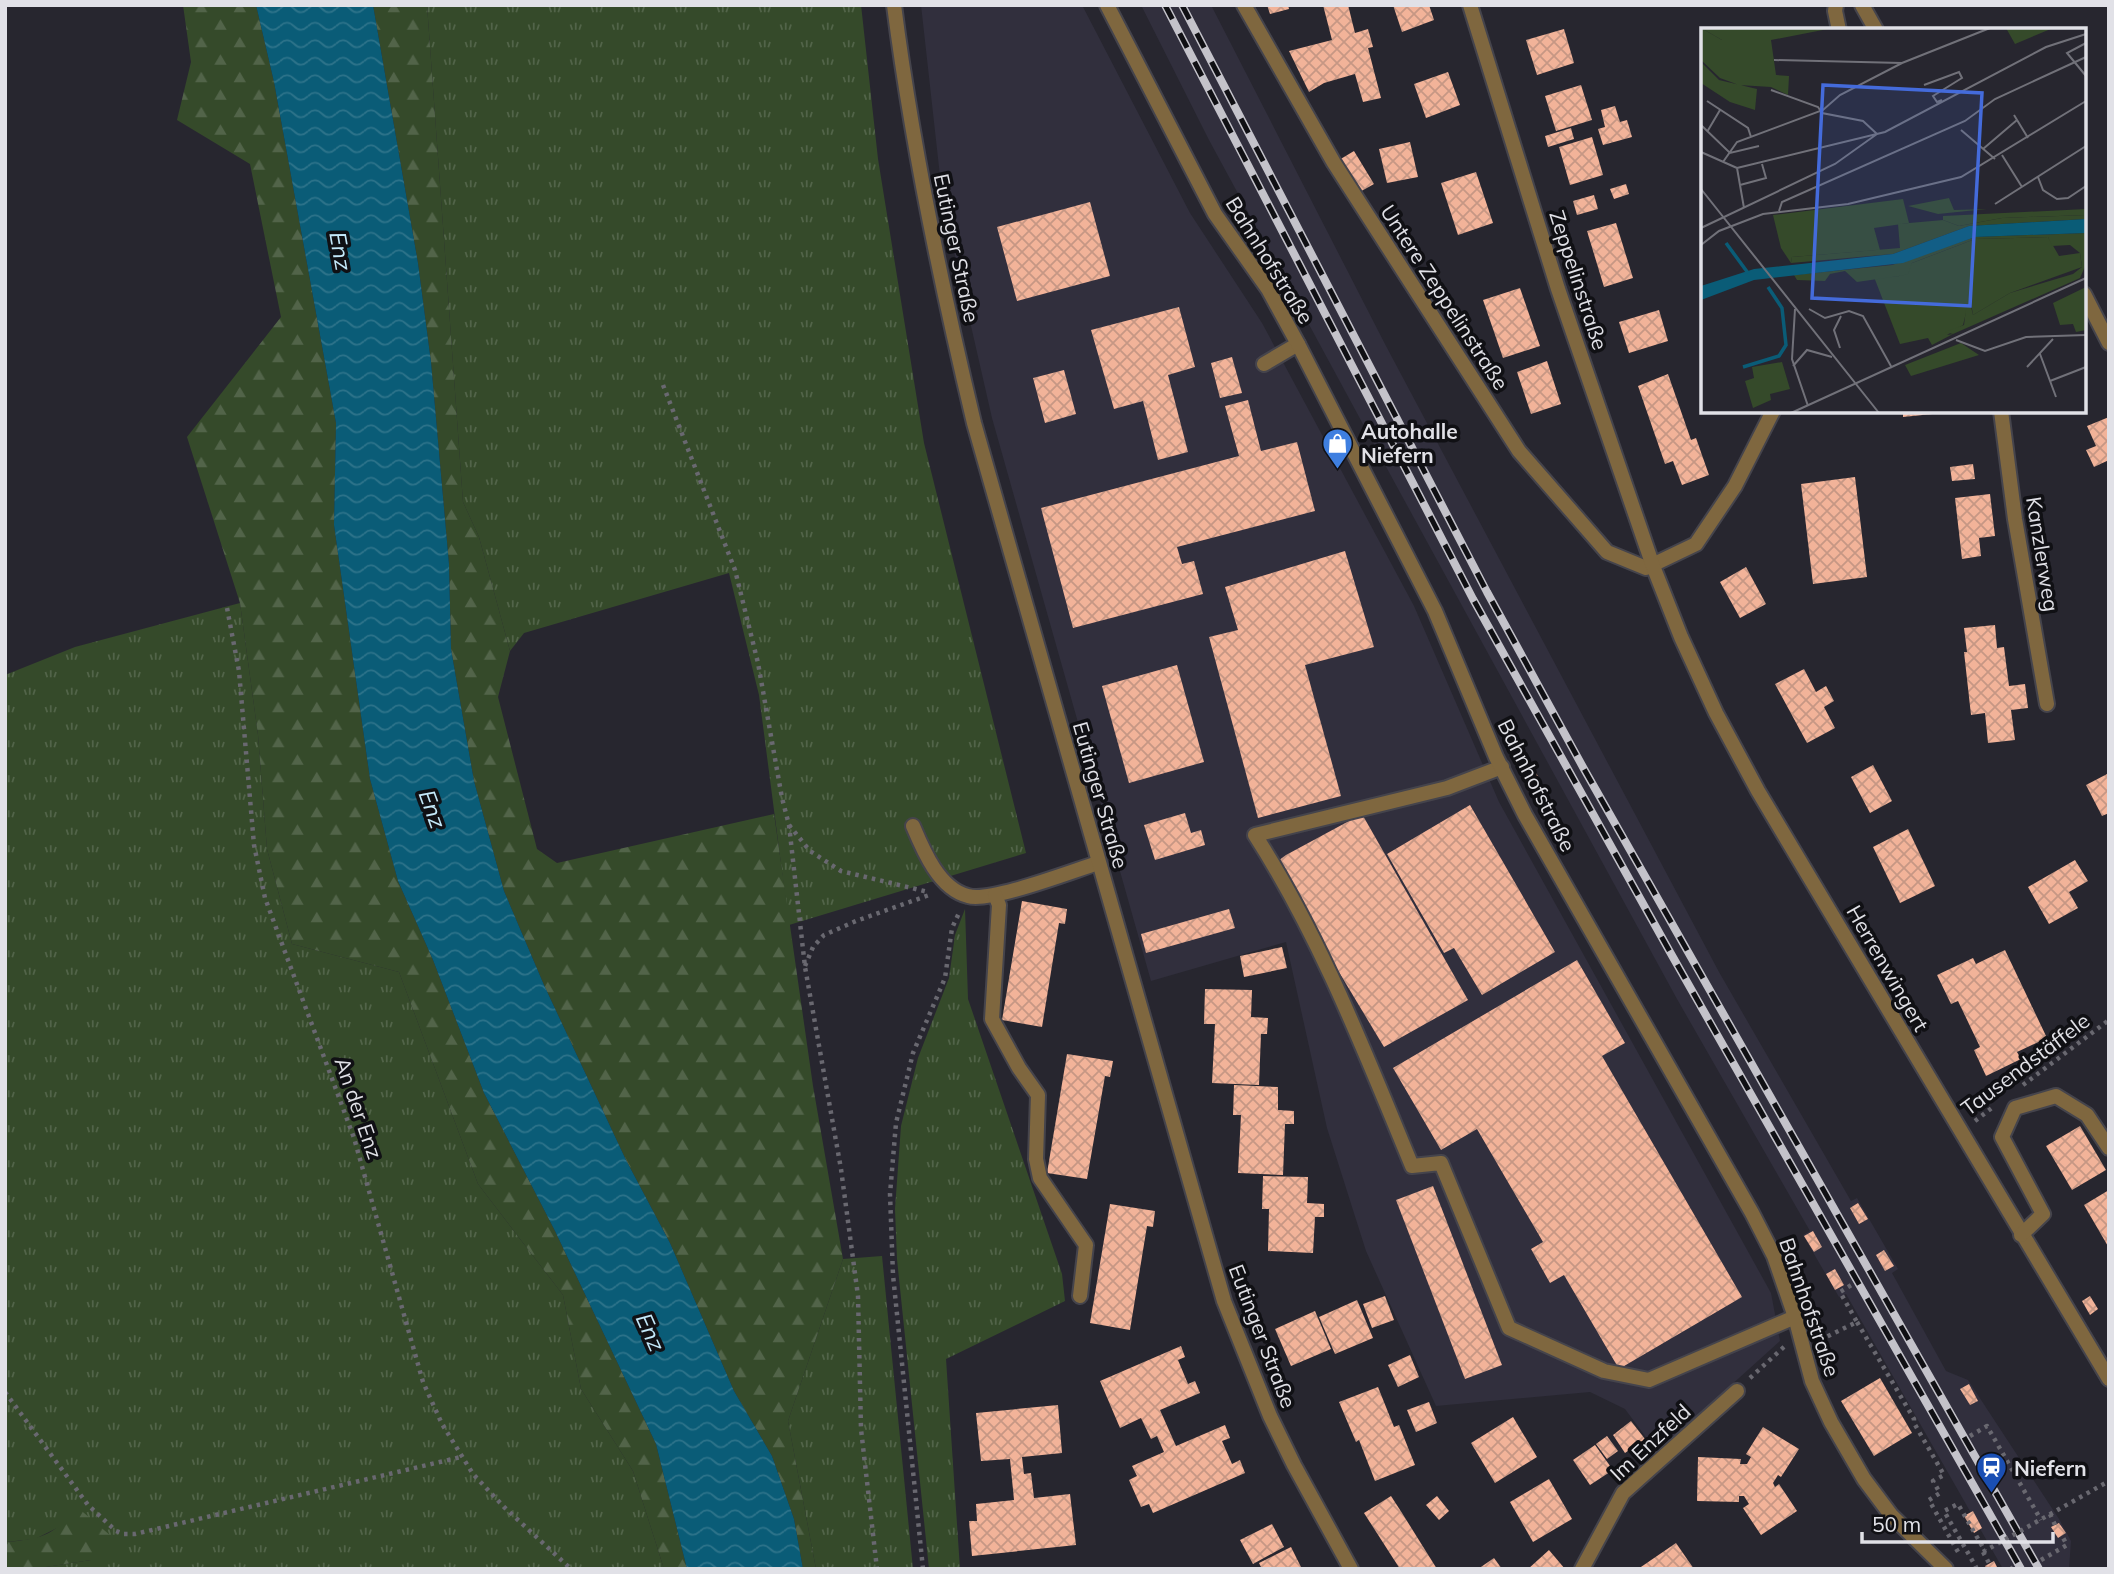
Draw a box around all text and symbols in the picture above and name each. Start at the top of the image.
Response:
inset map [1701,28,2086,413]
street label: Eutinger Straße [929,171,985,325]
street label: Bahnhofstraße [1221,192,1319,328]
street label: Untere Zeppelinstraße [1375,199,1515,395]
street label: Zeppelinstraße [1544,207,1614,353]
water label: Enz [323,229,359,273]
place label: Autohalle Niefern [1361,418,1458,468]
shop icon: Autohalle Niefern [1321,426,1355,470]
street label: Kanzlerweg [2021,495,2065,613]
street label: Bahnhofstraße [1492,714,1582,856]
street label: Eutinger Straße [1068,719,1134,871]
water label: Enz [413,786,453,832]
street label: Herrenwingert [1841,900,1935,1036]
street label: Tausendstäffele [1956,1007,2094,1121]
street label: An der Enz [329,1054,389,1162]
street label: Bahnhofstraße [1774,1234,1846,1380]
street label: Eutinger Straße [1224,1261,1302,1411]
water label: Enz [630,1308,672,1356]
street label: Im Enzfeld [1604,1398,1696,1486]
station icon: Niefern [1974,1451,2008,1495]
place label: Niefern [2014,1455,2087,1481]
scale bar [1862,1500,2053,1544]
text: 50 m [1872,1511,1921,1537]

